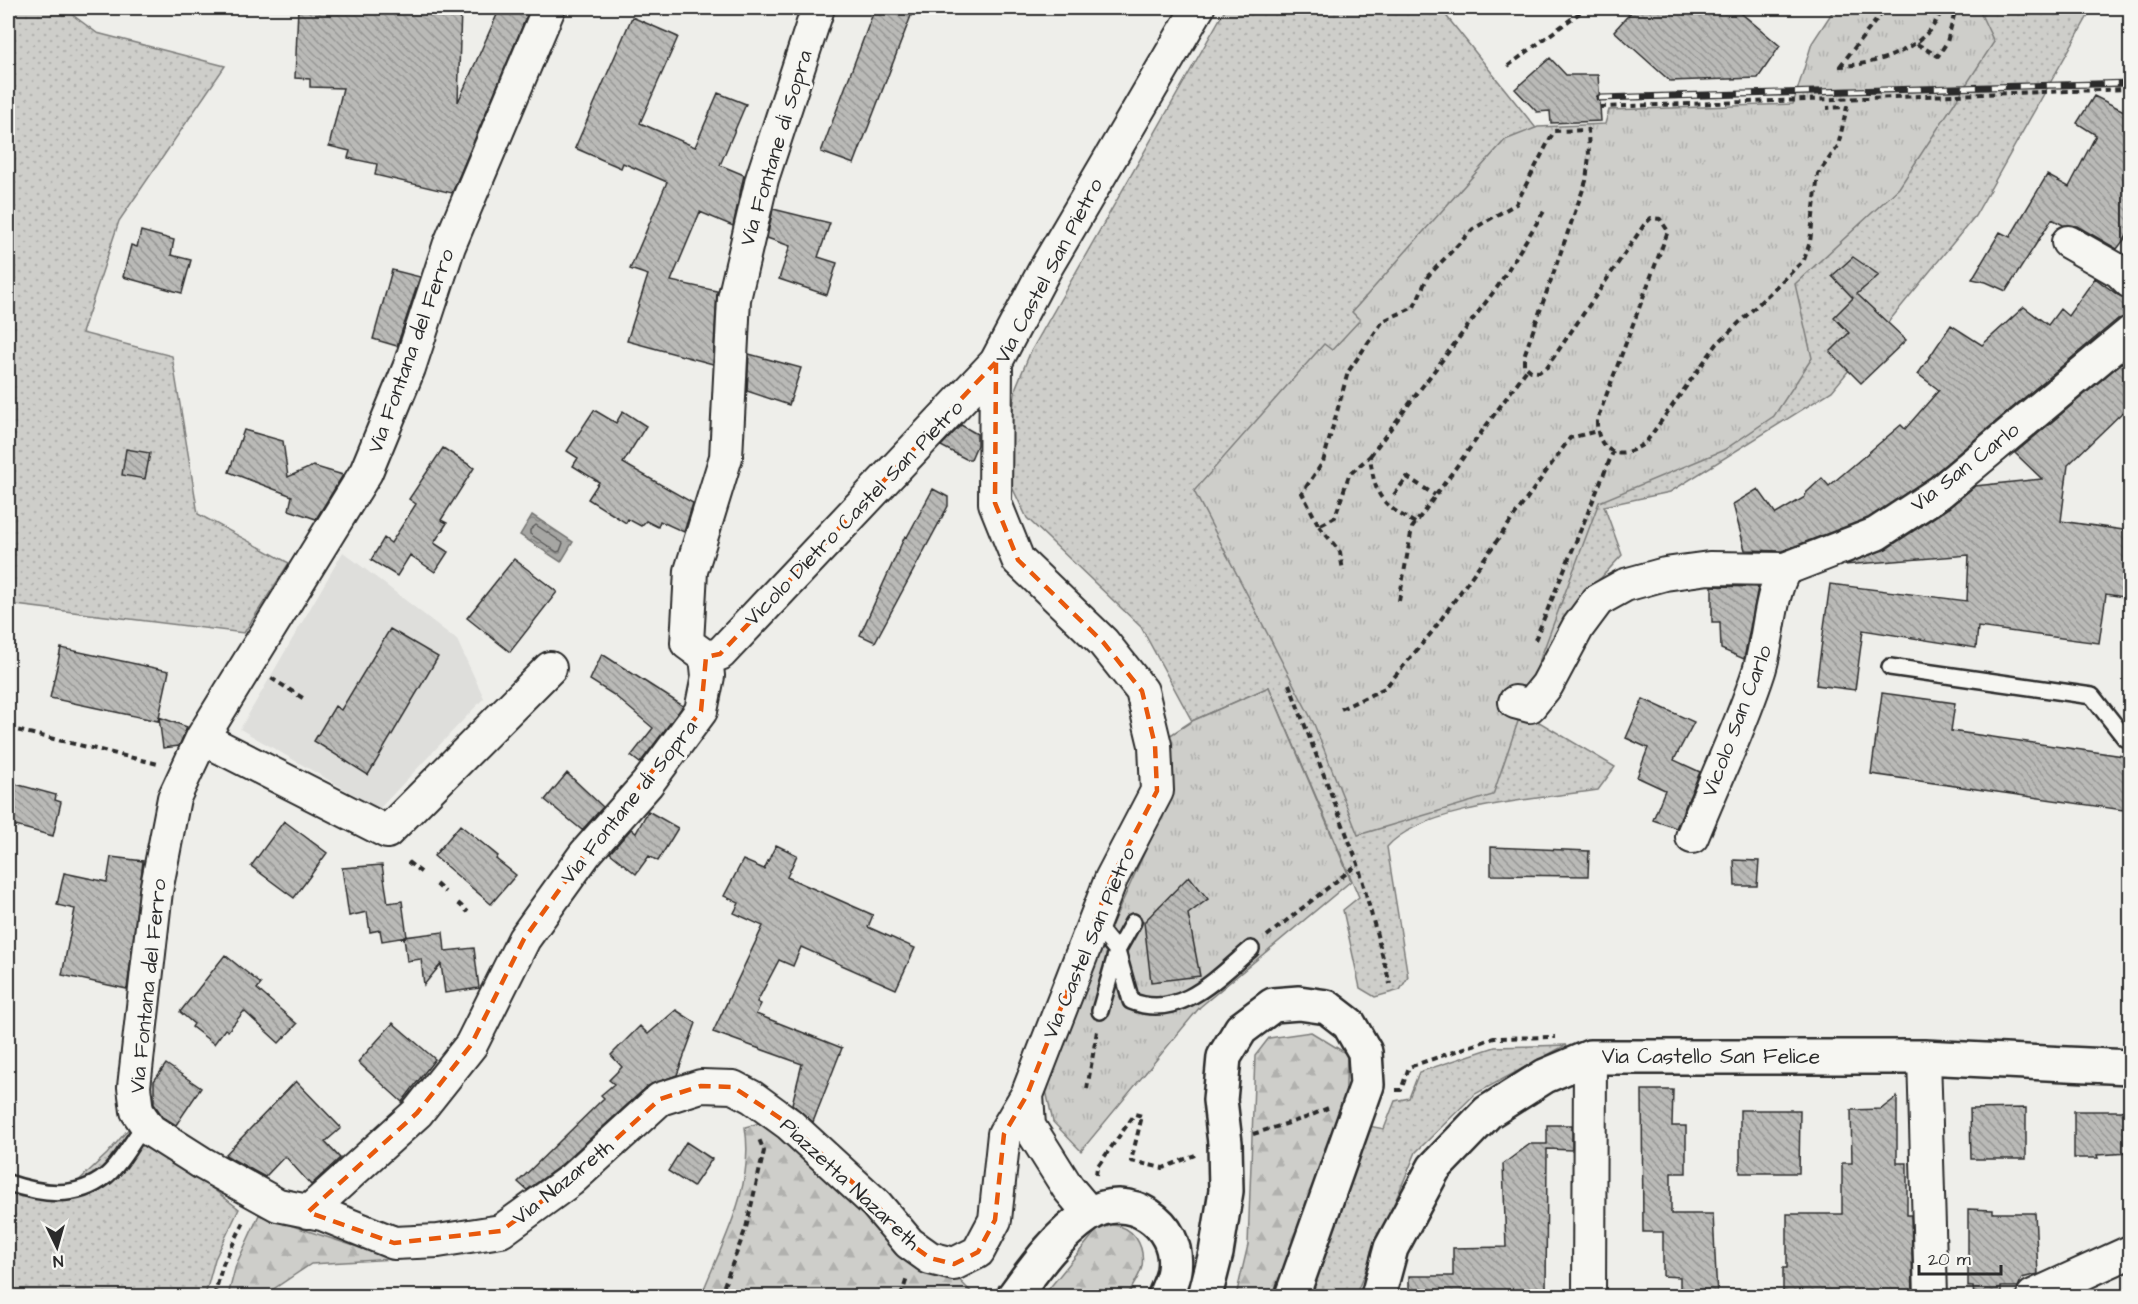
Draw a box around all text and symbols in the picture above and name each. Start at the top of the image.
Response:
street label: Via Fontane di Sopra [732,46,821,250]
street label: Via Castel San Pietro [988,173,1110,369]
street label: Via Fontana del Ferro [360,244,462,457]
street label: Vicolo Dietro Castel San Pietro [738,393,970,632]
street label: Via San Carlo [1905,415,2026,519]
street label: Vicolo San Carlo [1695,641,1779,801]
street label: Via Fontane di Sopra [554,714,705,891]
street label: Via Castel San Pietro [1035,842,1143,1043]
street label: Via Fontana del Ferro [122,877,174,1095]
street label: Via Castello San Felice [1602,1042,1820,1071]
street label: Piazzetta Nazareth [773,1111,927,1257]
street label: Via Nazareth [506,1132,620,1232]
north arrow [27,1217,87,1277]
scale bar [1919,1238,2002,1276]
text: 20 m [1928,1247,1971,1272]
text: N [52,1250,64,1272]

